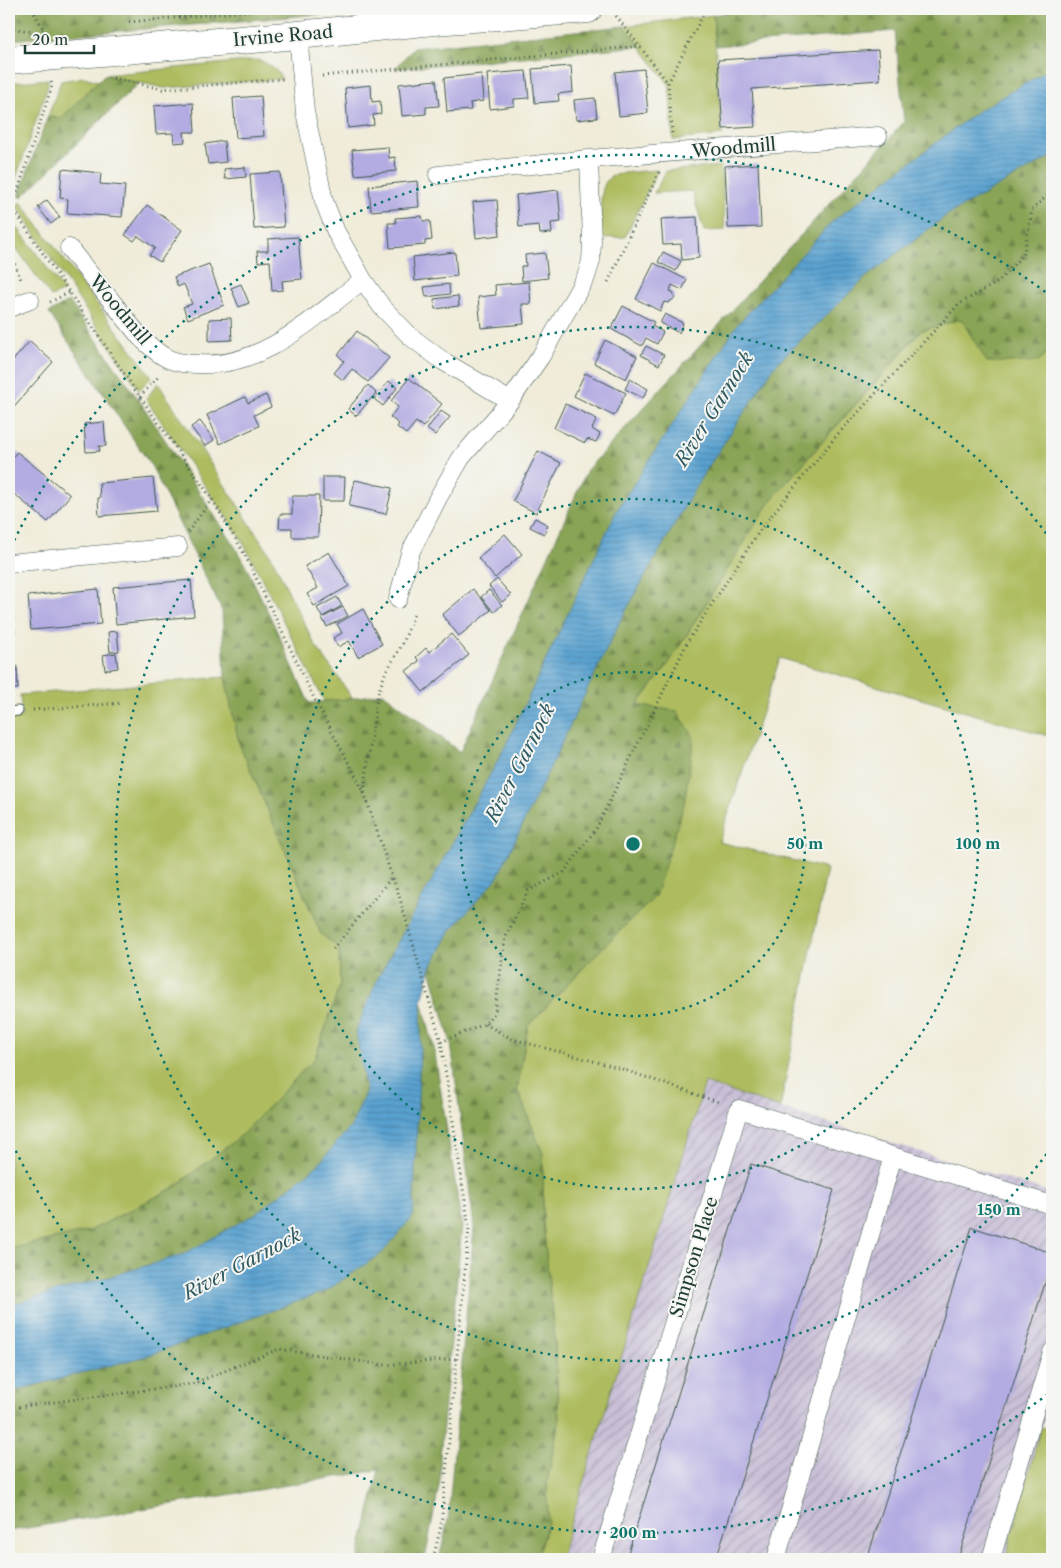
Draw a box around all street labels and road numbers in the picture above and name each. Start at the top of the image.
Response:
street label: Irvine Road [232,21,334,51]
street label: Woodmill [690,133,777,163]
street label: Woodmill [84,270,155,349]
street label: Simpson Place [665,1194,723,1320]

